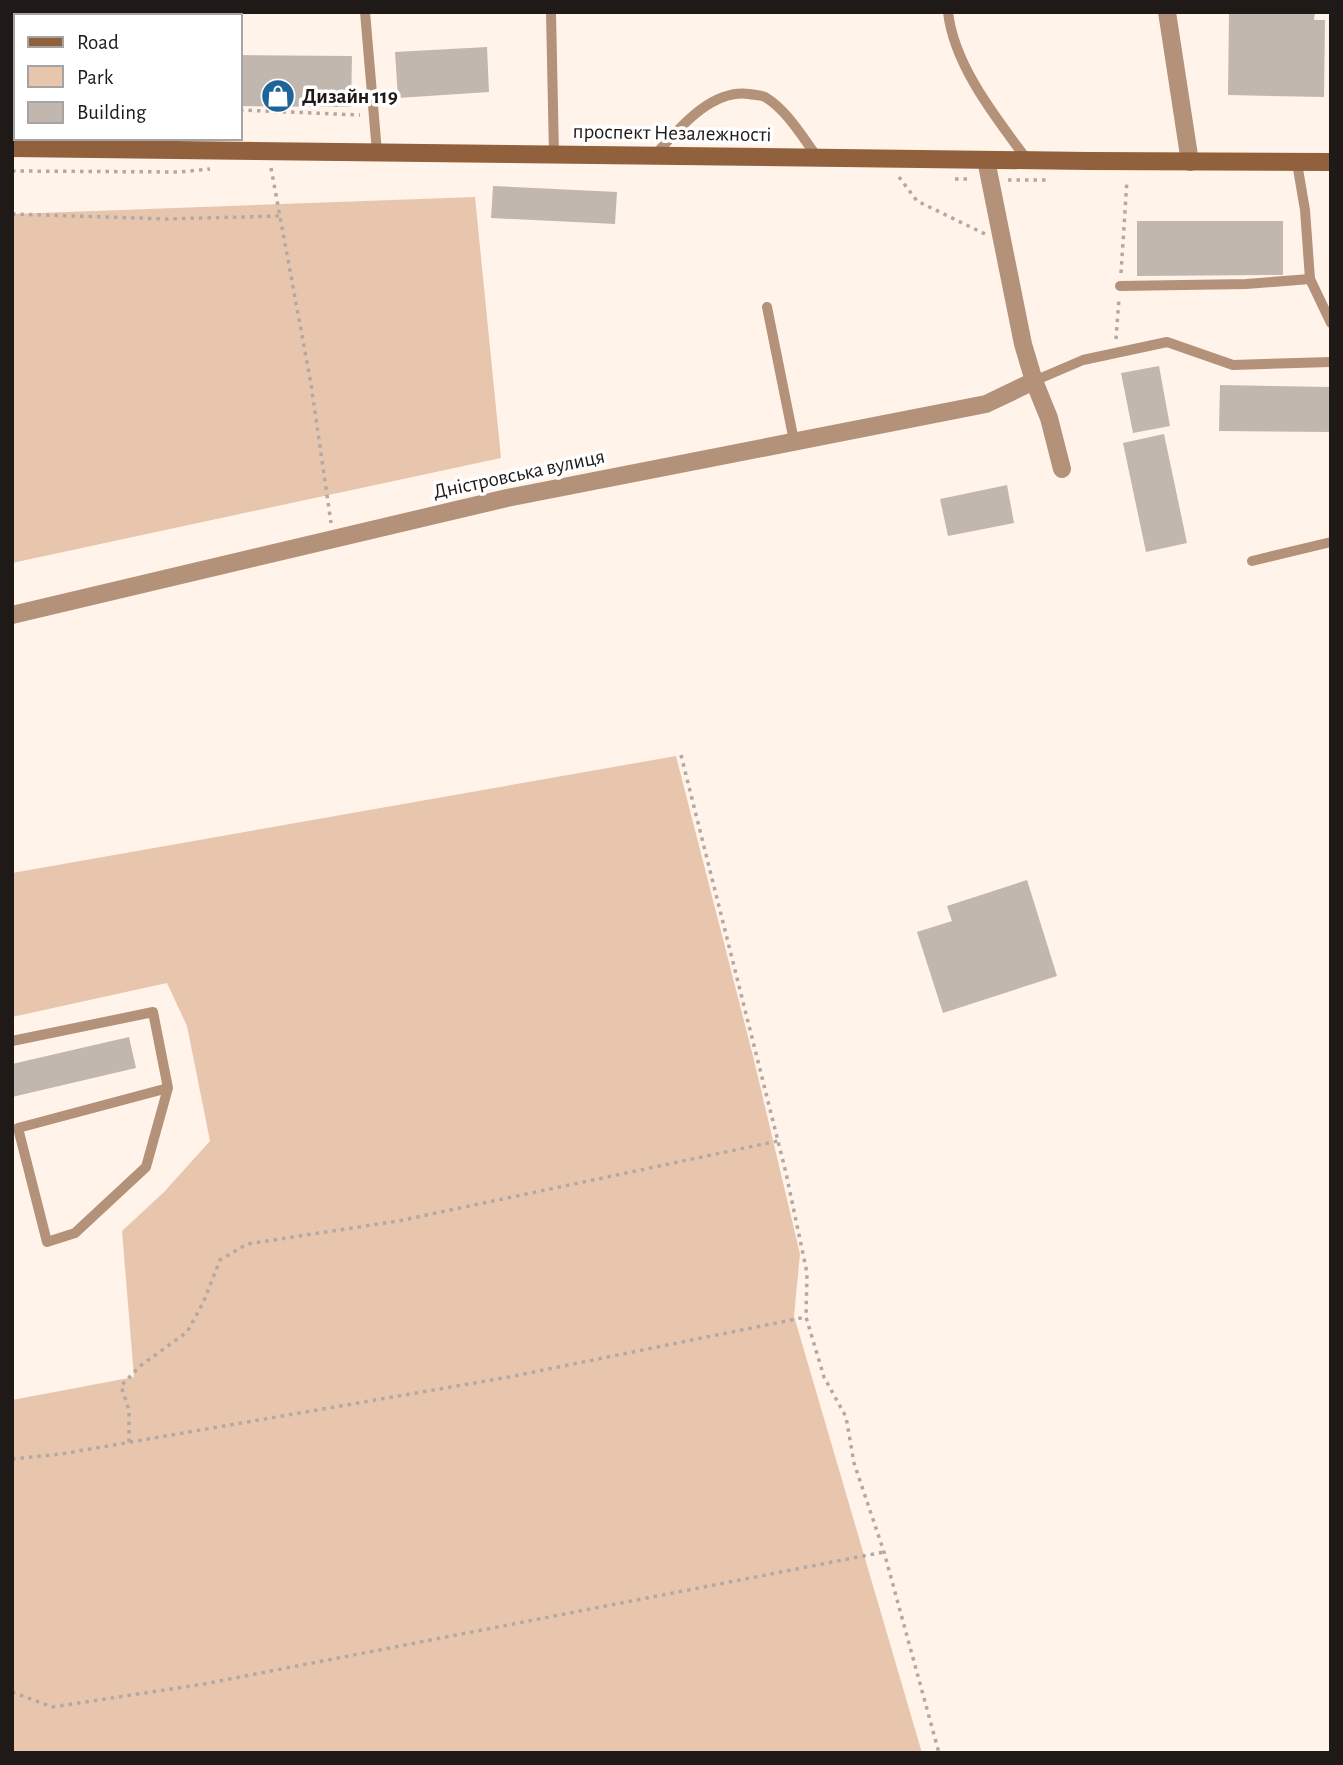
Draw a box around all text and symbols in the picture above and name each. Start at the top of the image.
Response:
legend [14,14,242,140]
text: Road [77,32,119,53]
text: Park [77,67,114,88]
shop icon: Дизайн 119 [259,77,297,115]
place label: Дизайн 119 [302,86,398,107]
text: Building [77,102,147,123]
street label: проспект Незалежності [572,121,772,145]
street label: Дністровська вулиця [431,446,607,502]

